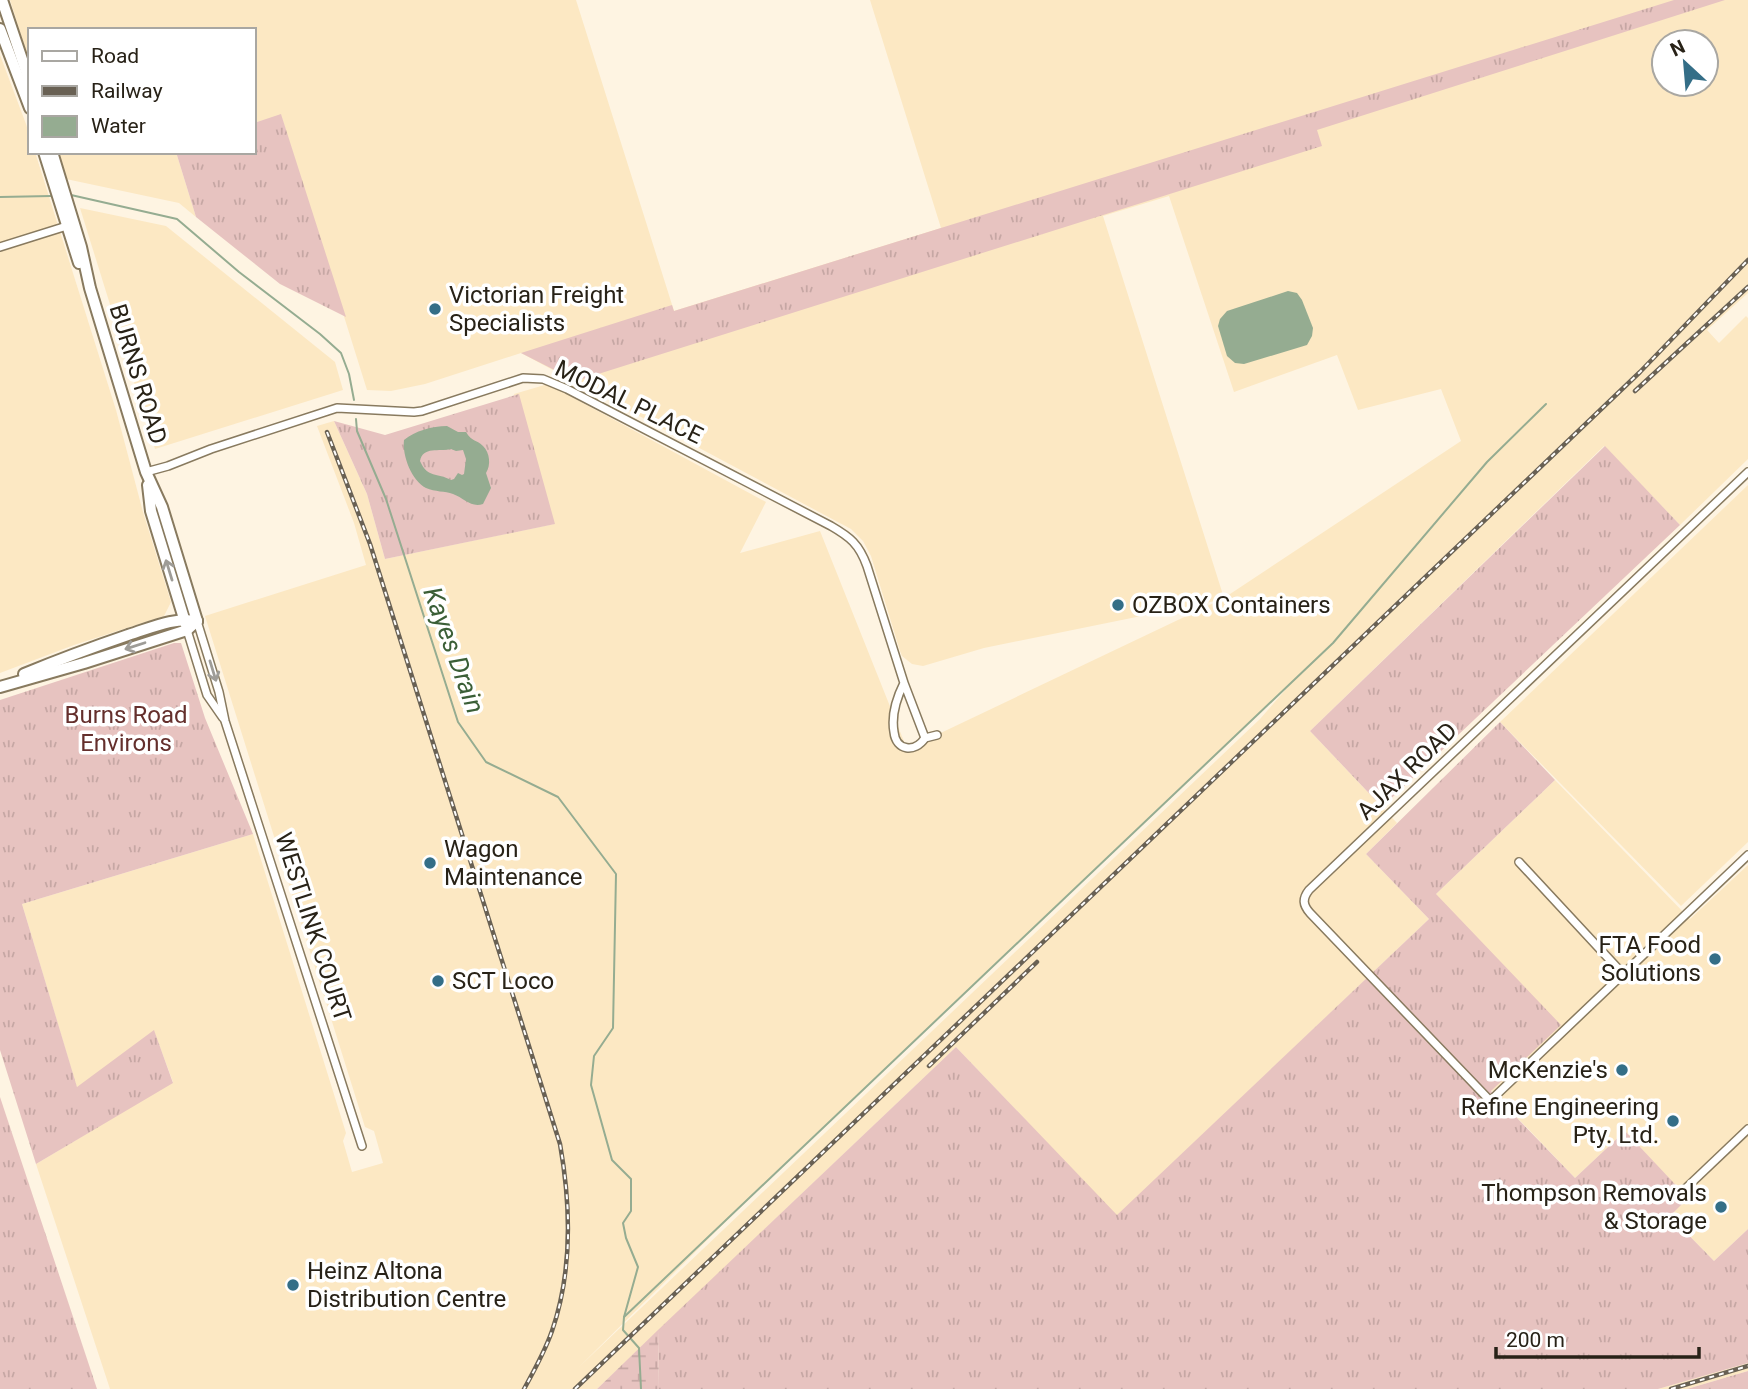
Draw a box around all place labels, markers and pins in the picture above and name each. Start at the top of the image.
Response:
place label: Victorian Freight Specialists [449,281,624,337]
marker: Victorian Freight Specialists [427,301,443,317]
place label: OZBOX Containers [1132,591,1331,619]
marker: OZBOX Containers [1110,597,1126,613]
place label: Wagon Maintenance [444,835,583,891]
marker: Wagon Maintenance [422,855,438,871]
place label: FTA Food Solutions [1599,931,1701,987]
marker: FTA Food Solutions [1707,951,1723,967]
place label: SCT Loco [452,967,554,995]
marker: SCT Loco [430,973,446,989]
place label: McKenzie's [1488,1056,1608,1084]
marker: McKenzie's [1614,1062,1630,1078]
place label: Refine Engineering Pty. Ltd. [1461,1093,1659,1149]
marker: Refine Engineering Pty. Ltd. [1665,1113,1681,1129]
place label: Thompson Removals & Storage [1481,1179,1707,1235]
marker: Thompson Removals & Storage [1713,1199,1729,1215]
place label: Heinz Altona Distribution Centre [307,1257,506,1313]
marker: Heinz Altona Distribution Centre [285,1277,301,1293]

